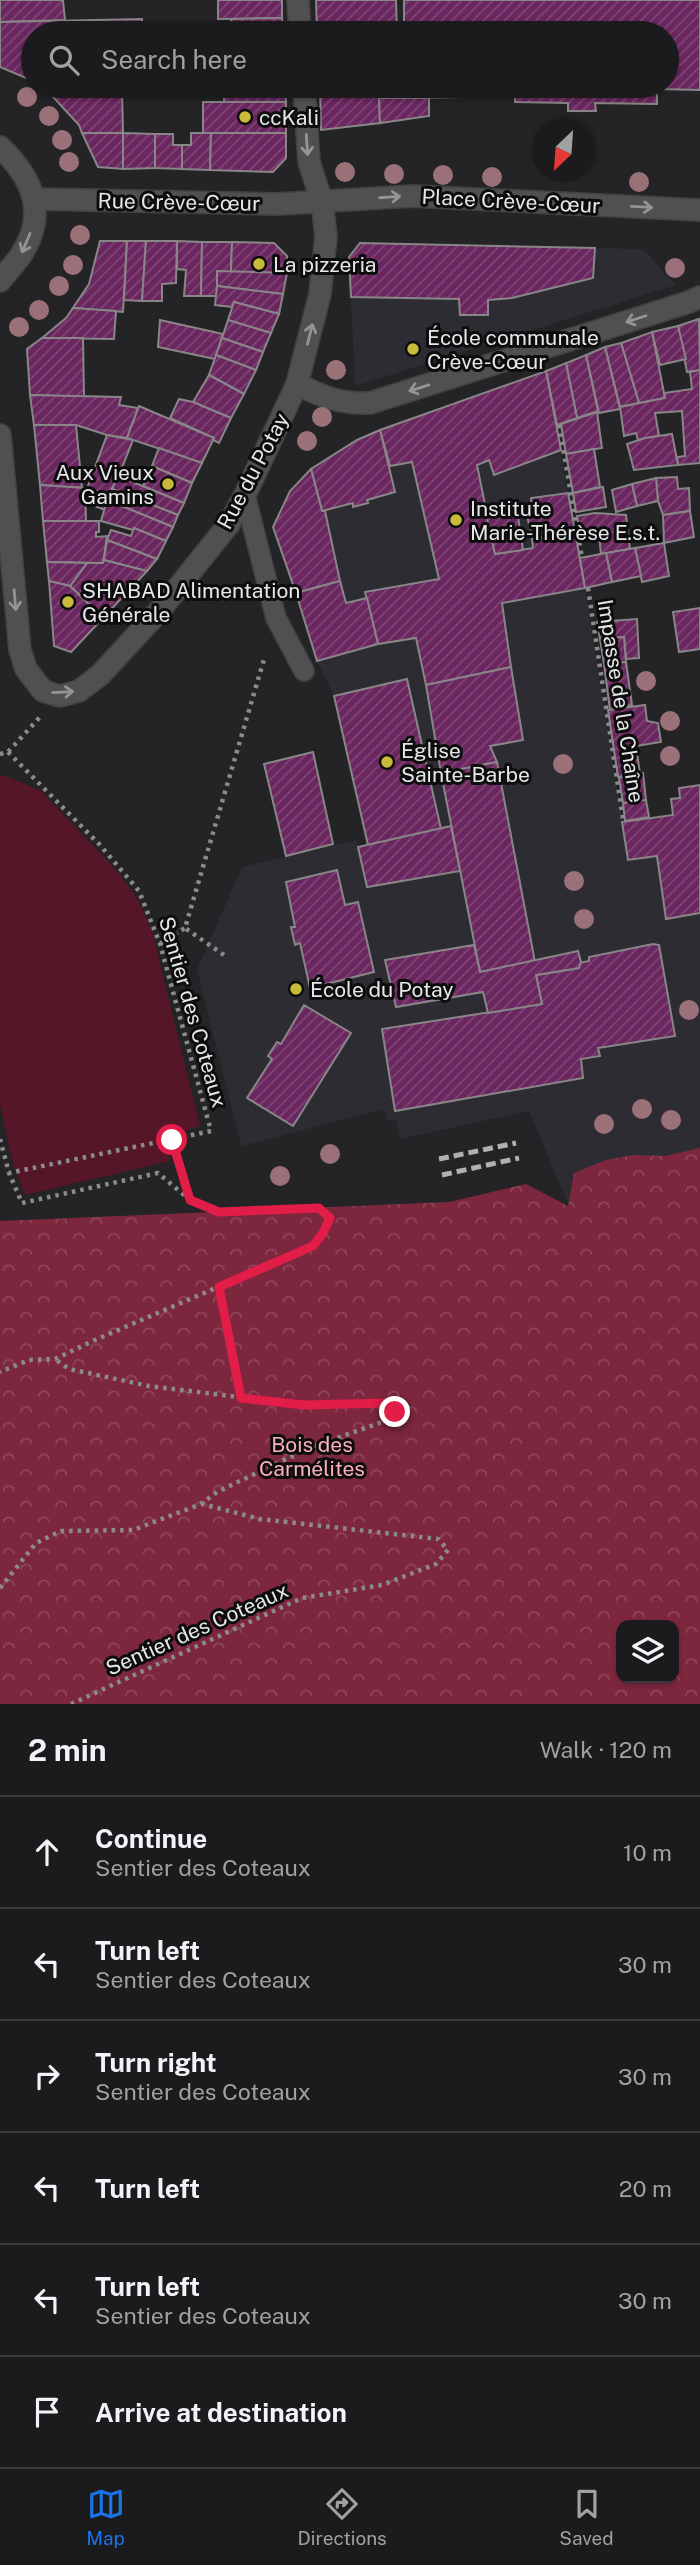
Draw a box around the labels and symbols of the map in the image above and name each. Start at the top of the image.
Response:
place label: ccKali [259,105,319,130]
marker: ccKali [237,109,253,125]
north arrow [532,119,595,182]
one-way arrow [301,133,314,156]
street label: Place Crève-Cœur [421,184,601,218]
street label: Rue Crève-Cœur [98,188,260,216]
one-way arrow [378,191,401,204]
one-way arrow [630,201,653,214]
one-way arrow [19,232,32,254]
place label: La pizzeria [273,252,376,277]
marker: La pizzeria [251,256,267,272]
one-way arrow [625,314,647,327]
one-way arrow [304,324,317,346]
place label: École communale Crève-Cœur [427,325,599,374]
marker: École communale Crève-Cœur [405,341,421,357]
one-way arrow [408,383,430,395]
street label: Rue du Potay [212,409,294,533]
place label: Aux Vieux Gamins [55,460,154,509]
marker: Aux Vieux Gamins [160,476,176,492]
place label: Institute Marie-Thérèse E.s.t. [470,496,660,545]
marker: Institute Marie-Thérèse E.s.t. [448,512,464,528]
place label: SHABAD Alimentation Générale [82,578,300,627]
one-way arrow [9,588,22,611]
marker: SHABAD Alimentation Générale [60,594,76,610]
street label: Impasse de la Chaîne [593,598,649,804]
one-way arrow [51,686,74,699]
place label: Église Sainte-Barbe [401,738,530,787]
marker: Église Sainte-Barbe [379,754,395,770]
street label: Sentier des Coteaux [154,914,232,1110]
place label: École du Potay [310,977,454,1002]
marker: École du Potay [288,981,304,997]
route start [156,1124,187,1155]
route end [379,1396,410,1427]
park label: Bois des Carmélites [259,1432,365,1481]
street label: Sentier des Coteaux [102,1577,292,1680]

